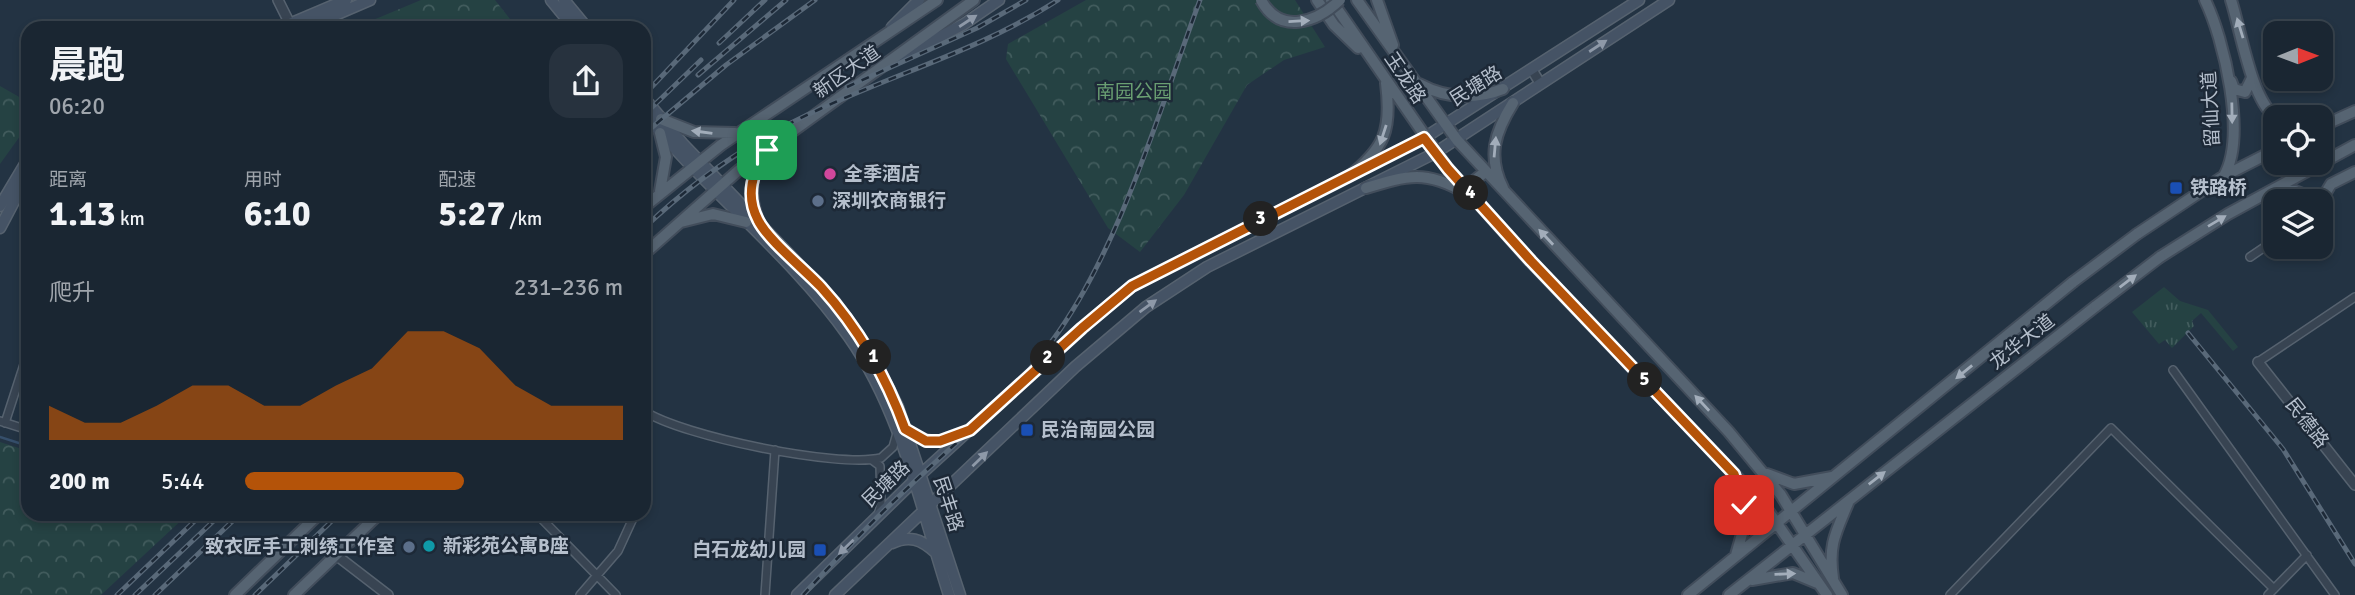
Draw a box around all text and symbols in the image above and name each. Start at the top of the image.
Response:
one-way arrow [959,14,977,28]
one-way arrow [1288,16,1310,27]
one-way arrow [2235,18,2245,39]
north arrow [2263,21,2333,91]
map controls [2263,21,2333,259]
street label: 新区大道 [809,40,885,104]
one-way arrow [1588,40,1607,53]
text: 晨跑 [49,42,125,89]
button: share [549,44,623,118]
street label: 玉龙路 [1379,48,1431,108]
street label: 民塘路 [1445,61,1507,111]
street label: 留仙大道 [2197,70,2225,148]
park label: 南园公园 [1096,80,1172,104]
text: 06:20 [49,92,105,121]
one-way arrow [2226,102,2237,124]
button: locate [2263,105,2333,175]
pin [737,120,797,180]
one-way arrow [1378,125,1388,146]
one-way arrow [691,127,713,138]
icon: arrive [748,131,786,169]
one-way arrow [1490,136,1501,158]
place label: 全季酒店 [844,162,920,186]
marker: 全季酒店 [822,166,838,182]
text: 距离 [49,168,87,192]
text: 用时 [244,168,282,192]
text: 配速 [438,168,476,192]
pin: 4 [1454,176,1488,210]
place label: 铁路桥 [2190,176,2247,200]
text: 4 [1465,180,1476,204]
marker: 铁路桥 [2168,180,2184,196]
place label: 深圳农商银行 [832,189,946,213]
button: layers [2263,189,2333,259]
text: 1.13 [49,192,116,235]
text: 6:10 [244,192,311,235]
text: 5:27 [438,192,505,235]
marker: 深圳农商银行 [810,193,826,209]
pin: 3 [1244,202,1278,236]
text: 3 [1255,206,1266,230]
text: km [116,207,145,231]
text: /km [505,207,542,231]
one-way arrow [2208,214,2227,227]
one-way arrow [1538,229,1554,246]
text: 231–236 m [514,273,623,302]
one-way arrow [2118,274,2136,289]
text: 爬升 [49,278,95,307]
one-way arrow [1139,299,1157,313]
street label: 龙华大道 [1985,309,2059,375]
pin: 1 [856,340,892,374]
pin: 2 [1030,340,1066,376]
text: 1 [868,344,879,368]
text: 2 [1042,345,1053,369]
pin: 5 [1628,362,1662,398]
one-way arrow [1955,364,1972,379]
text: 5 [1639,367,1650,391]
street label: 民德路 [2280,393,2334,453]
one-way arrow [1694,395,1710,412]
place label: 民治南园公园 [1041,418,1155,442]
marker: 民治南园公园 [1019,422,1035,438]
one-way arrow [971,451,988,467]
street label: 民塘路 [857,456,915,512]
text: 200 m [49,467,110,496]
text: 5:44 [161,467,204,496]
one-way arrow [1868,470,1886,485]
street label: 民丰路 [928,473,968,535]
pin [1714,475,1774,535]
icon: check [1725,486,1763,524]
place label: 新彩苑公寓B座 [443,534,569,558]
place label: 致衣匠手工刺绣工作室 [205,535,395,559]
marker: 新彩苑公寓B座 [421,538,437,554]
place label: 白石龙幼儿园 [692,538,806,562]
marker: 致衣匠手工刺绣工作室 [401,539,417,555]
one-way arrow [838,539,854,555]
marker: 白石龙幼儿园 [812,542,828,558]
one-way arrow [1774,569,1796,580]

